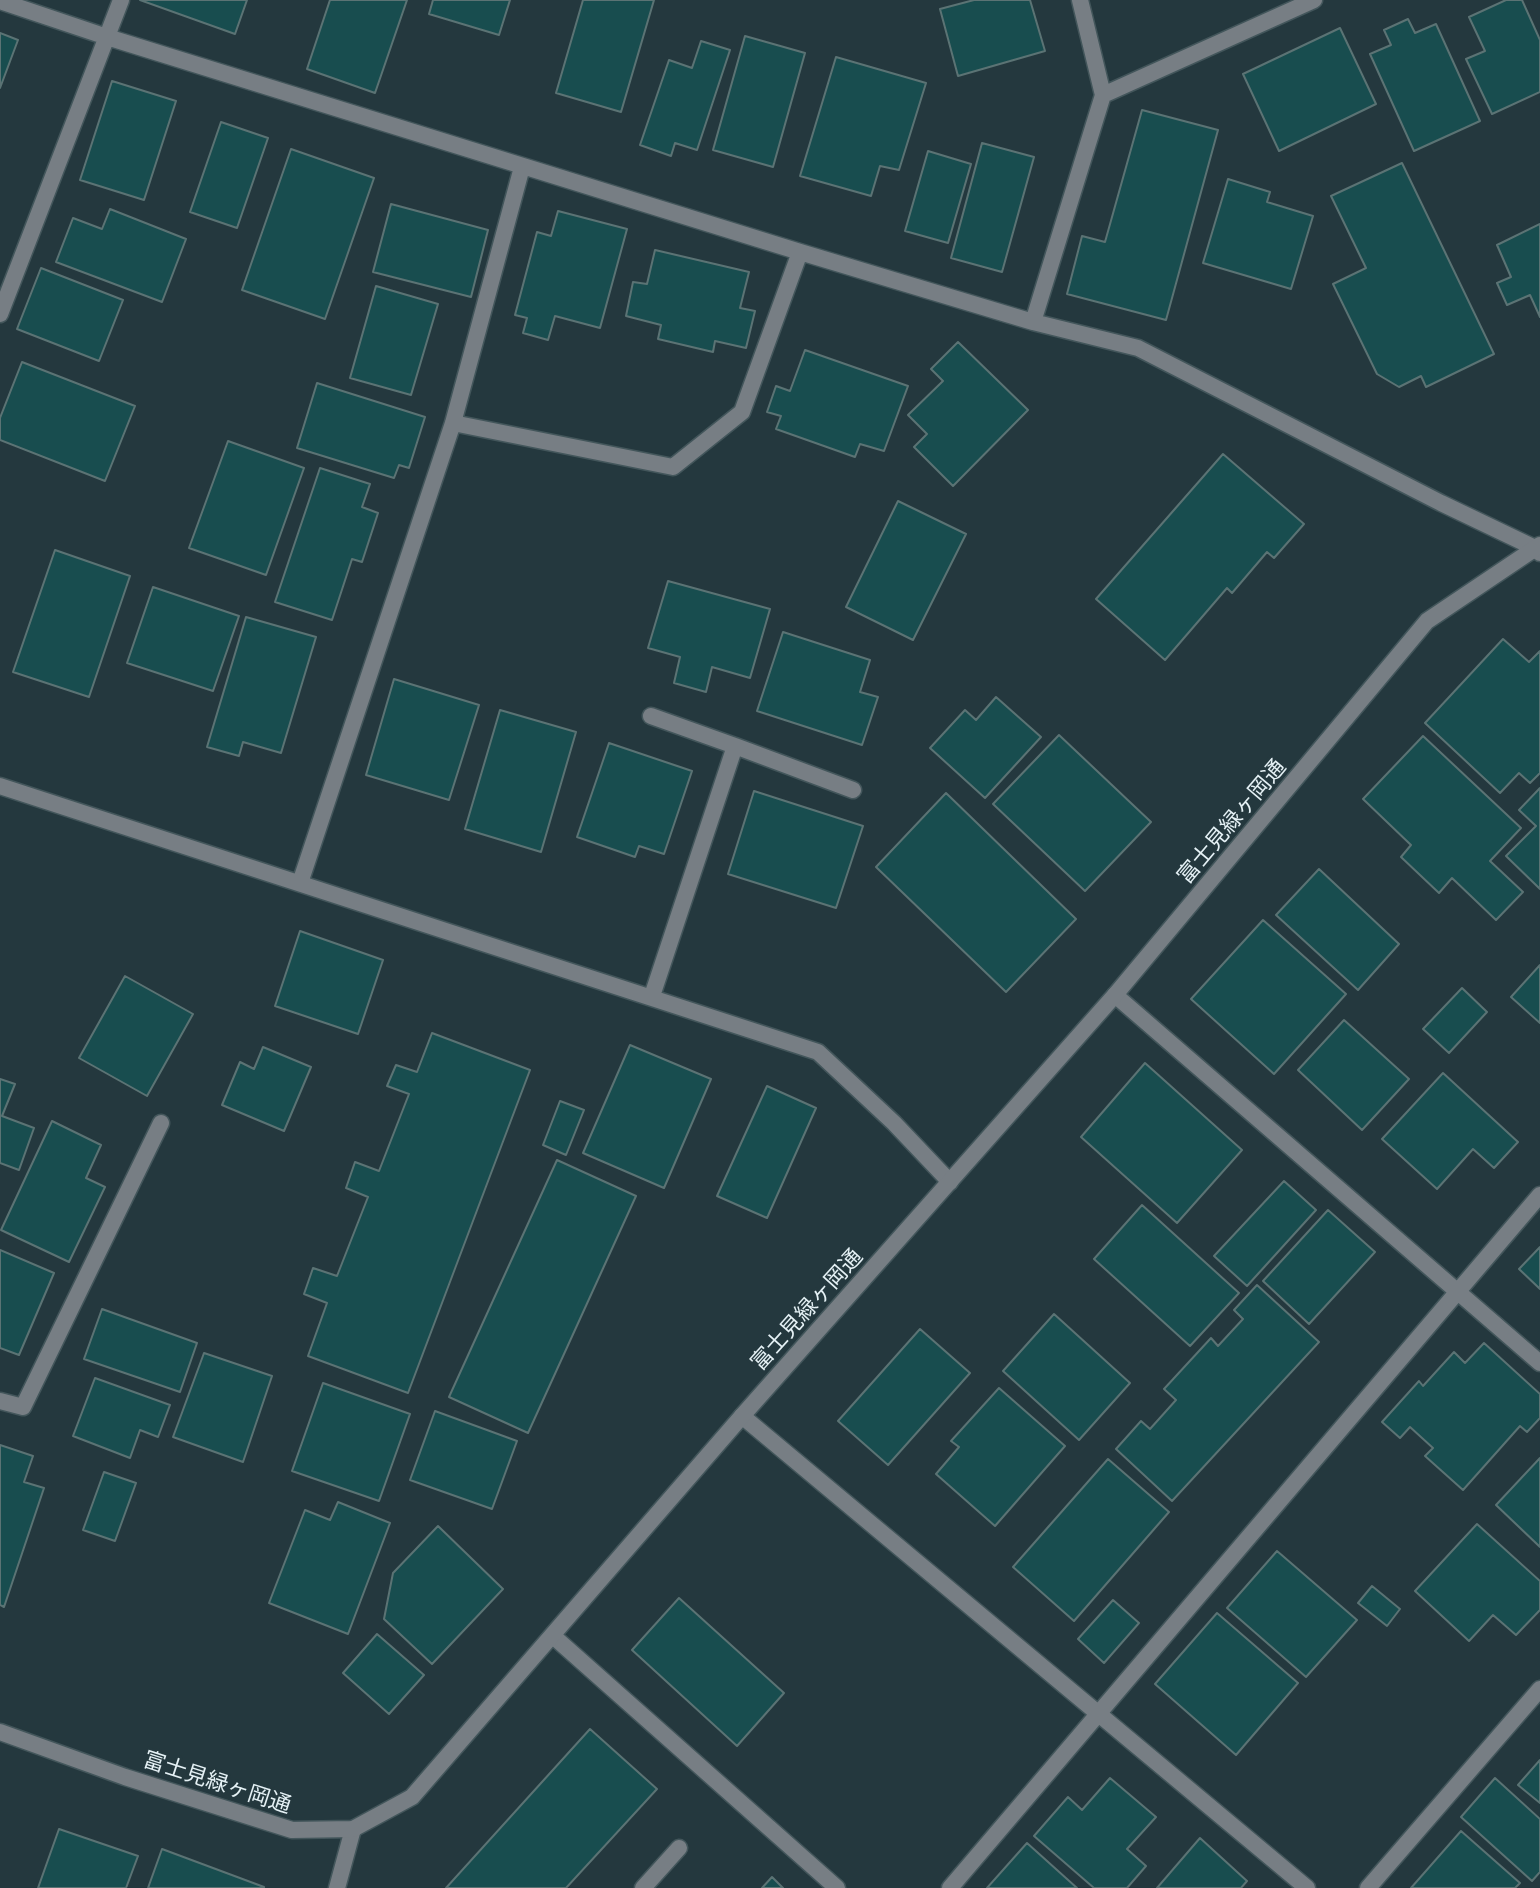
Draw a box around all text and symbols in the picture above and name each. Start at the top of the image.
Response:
street label: 富士見緑ヶ岡通 [1172,755,1292,889]
street label: 富士見緑ヶ岡通 [746,1244,868,1376]
street label: 富士見緑ヶ岡通 [140,1747,294,1819]

